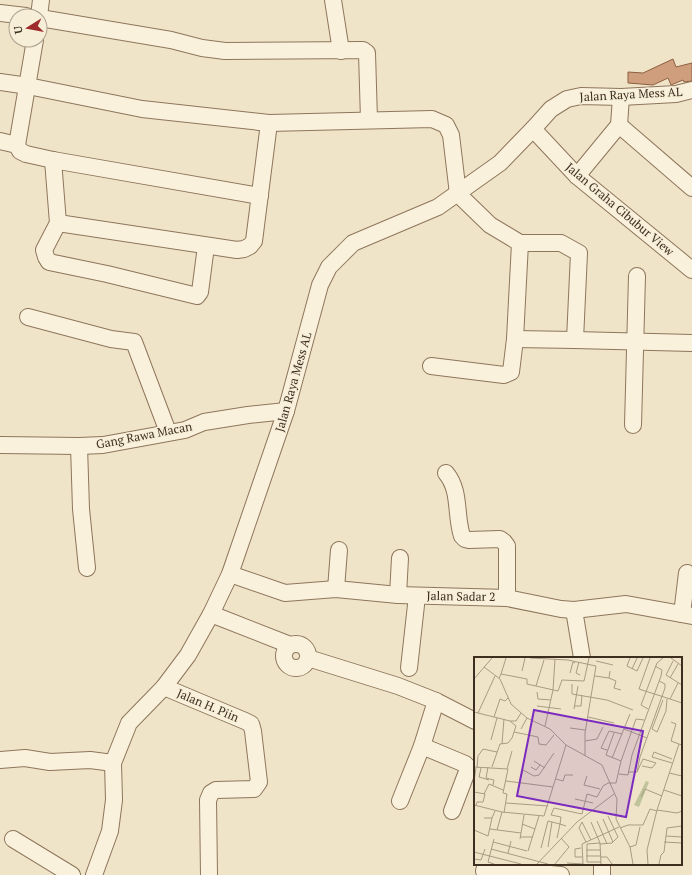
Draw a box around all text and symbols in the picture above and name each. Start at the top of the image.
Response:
north arrow [8,8,48,48]
text: U [11,25,26,35]
street label: Jalan Raya Mess AL [579,84,683,104]
street label: Jalan Graha Cibubur View [563,159,677,259]
street label: Jalan Raya Mess AL [272,330,315,434]
street label: Gang Rawa Macan [95,418,193,452]
street label: Jalan Sadar 2 [426,588,496,604]
inset map [474,657,682,865]
street label: Jalan H. Piin [175,685,241,725]

